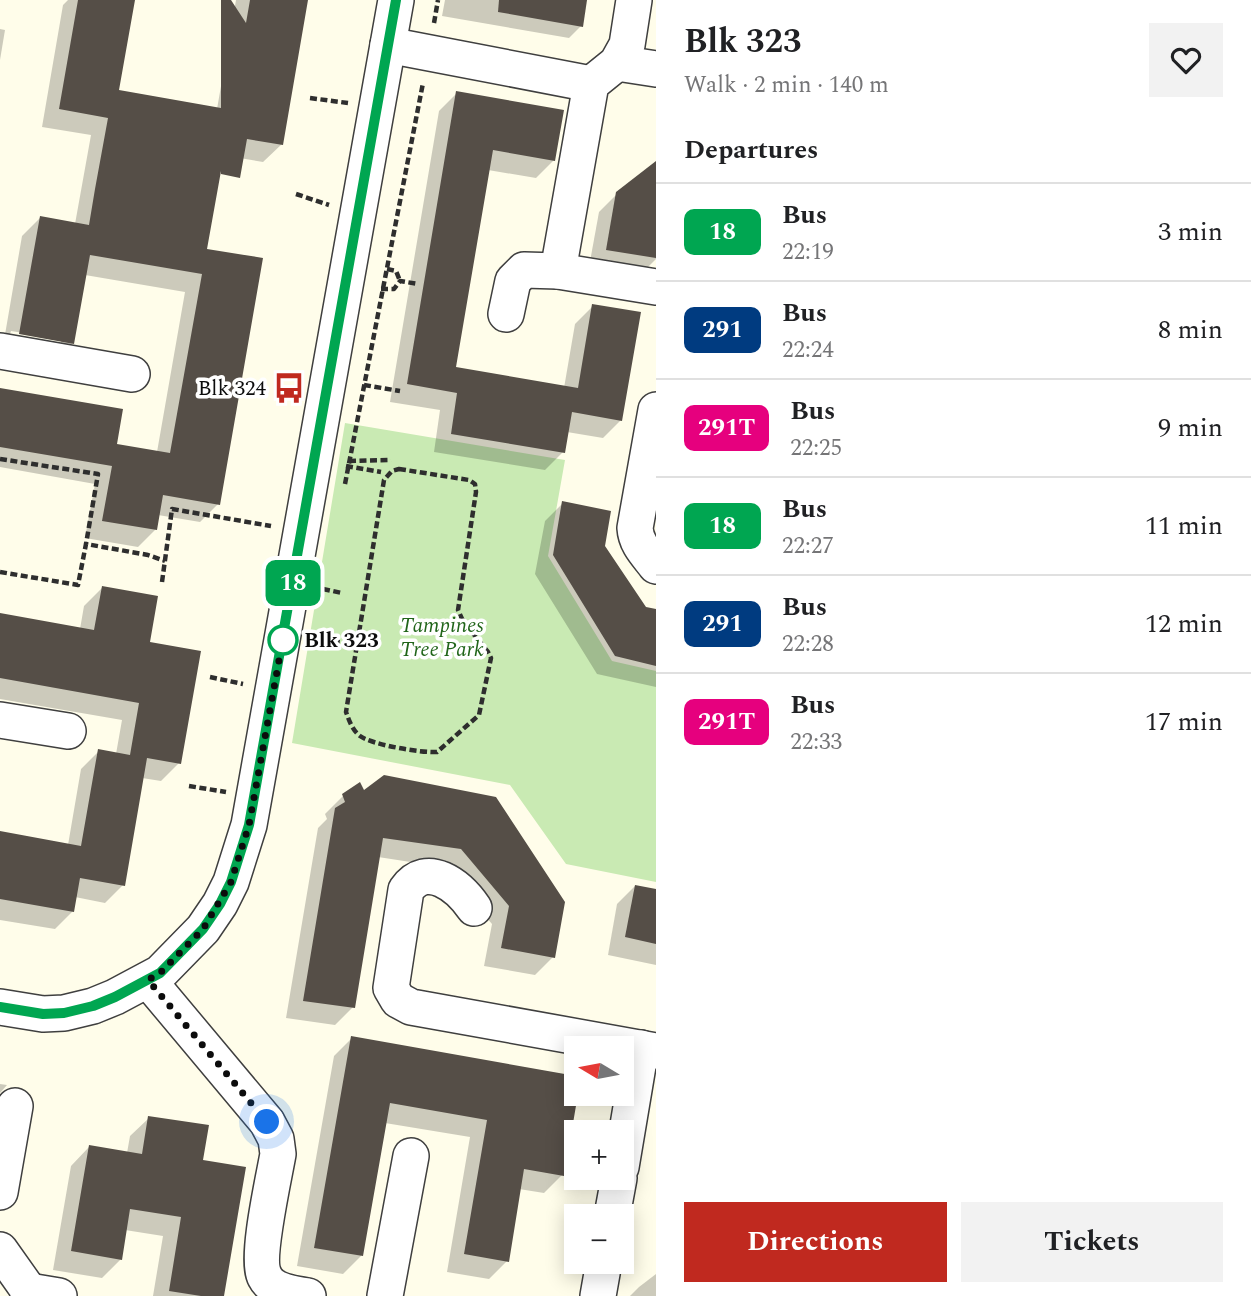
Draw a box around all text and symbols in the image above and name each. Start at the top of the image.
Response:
text: Blk 323 [684,17,802,67]
button: heart [1149,23,1223,97]
text: Walk · 2 min · 140 m [684,68,889,103]
text: Departures [684,130,818,170]
text: Bus [782,195,827,235]
text: 3 min [1158,212,1223,252]
text: 18 [709,214,736,250]
text: 22:19 [782,235,834,270]
text: Bus [782,293,827,333]
text: 8 min [1158,310,1223,350]
text: 291 [702,312,743,348]
text: 22:24 [782,333,834,368]
bus stop icon: Blk 324 [272,371,306,405]
place label: Blk 324 [198,373,266,405]
text: Bus [790,391,835,431]
text: 9 min [1158,408,1223,448]
text: 291T [698,410,755,446]
text: 22:25 [790,431,842,466]
text: Bus [782,489,827,529]
text: 11 min [1145,506,1223,546]
text: 18 [709,508,736,544]
text: 22:27 [782,529,834,564]
line badge: 18 [262,560,324,606]
text: 18 [280,565,306,601]
text: Bus [782,587,827,627]
text: 12 min [1145,604,1223,644]
text: 291 [702,606,743,642]
park label: Tampines Tree Park [400,610,484,666]
marker: Blk 323 [268,625,298,655]
place label: Blk 323 [304,625,379,657]
text: 22:28 [782,627,834,662]
text: Bus [790,685,835,725]
text: 17 min [1145,702,1223,742]
text: 291T [698,704,755,740]
text: 22:33 [790,725,842,760]
north arrow [564,1036,634,1106]
map controls [564,1036,634,1274]
your location [249,1104,284,1139]
button: + [564,1120,634,1190]
button: Directions [684,1202,947,1282]
button: Tickets [961,1202,1223,1282]
button: − [564,1204,634,1274]

